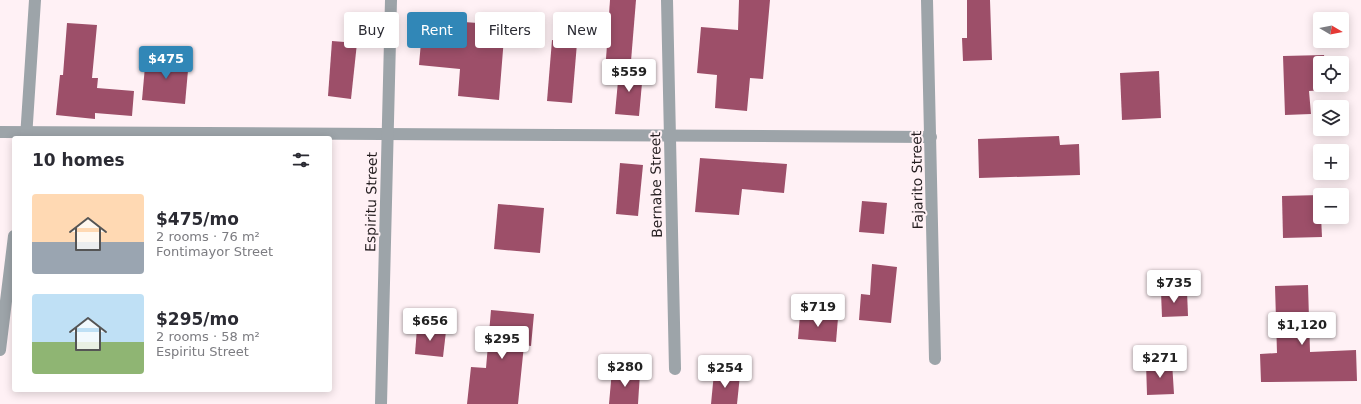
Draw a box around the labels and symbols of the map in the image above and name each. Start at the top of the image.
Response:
north arrow [1313,12,1349,48]
pin: $475 [142,46,190,80]
pin: $559 [605,59,653,93]
street label: Fajarito Street [908,130,926,229]
street label: Bernabe Street [647,132,665,238]
street label: Espiritu Street [362,151,380,252]
pin: $735 [1150,270,1198,304]
pin: $719 [794,294,842,328]
pin: $656 [406,308,454,342]
pin: $1,120 [1269,312,1335,346]
pin: $295 [478,326,526,360]
pin: $271 [1136,345,1184,379]
pin: $280 [601,354,649,388]
pin: $254 [701,355,749,389]

